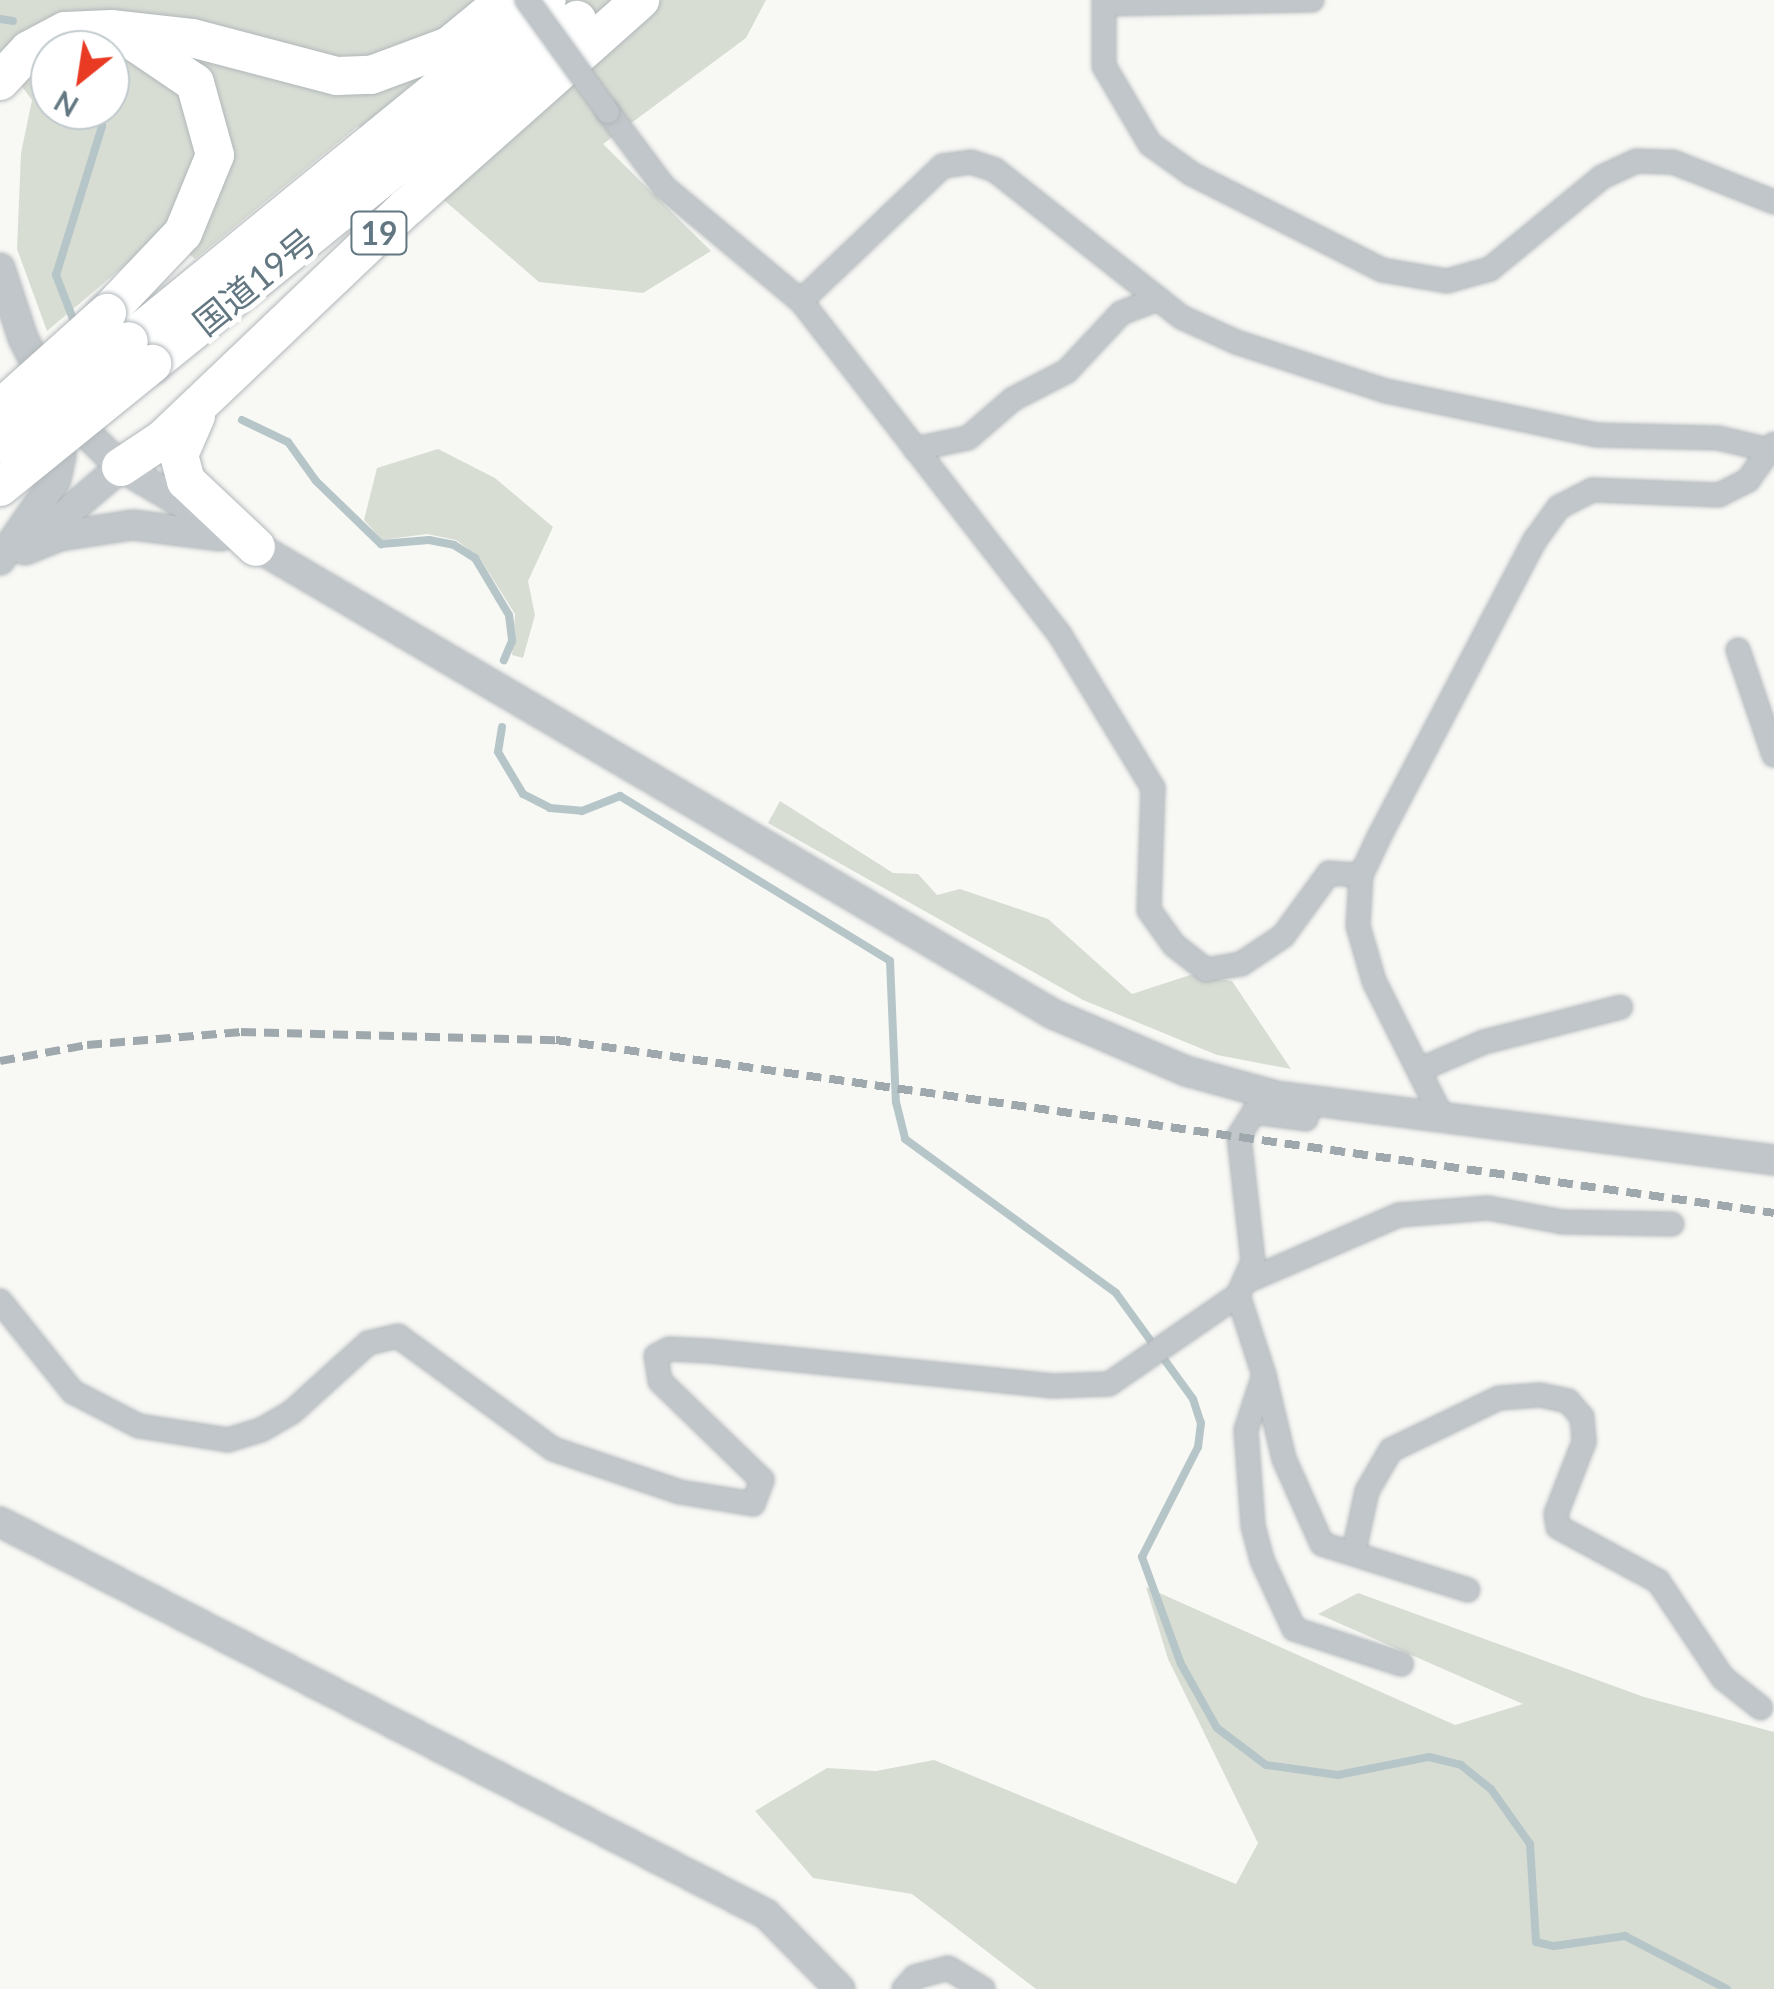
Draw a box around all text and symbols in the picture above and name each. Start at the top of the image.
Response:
north arrow [30,30,130,130]
text: N [48,84,84,124]
road number: 19 [349,206,409,260]
street label: 国道19号 [184,219,324,343]

